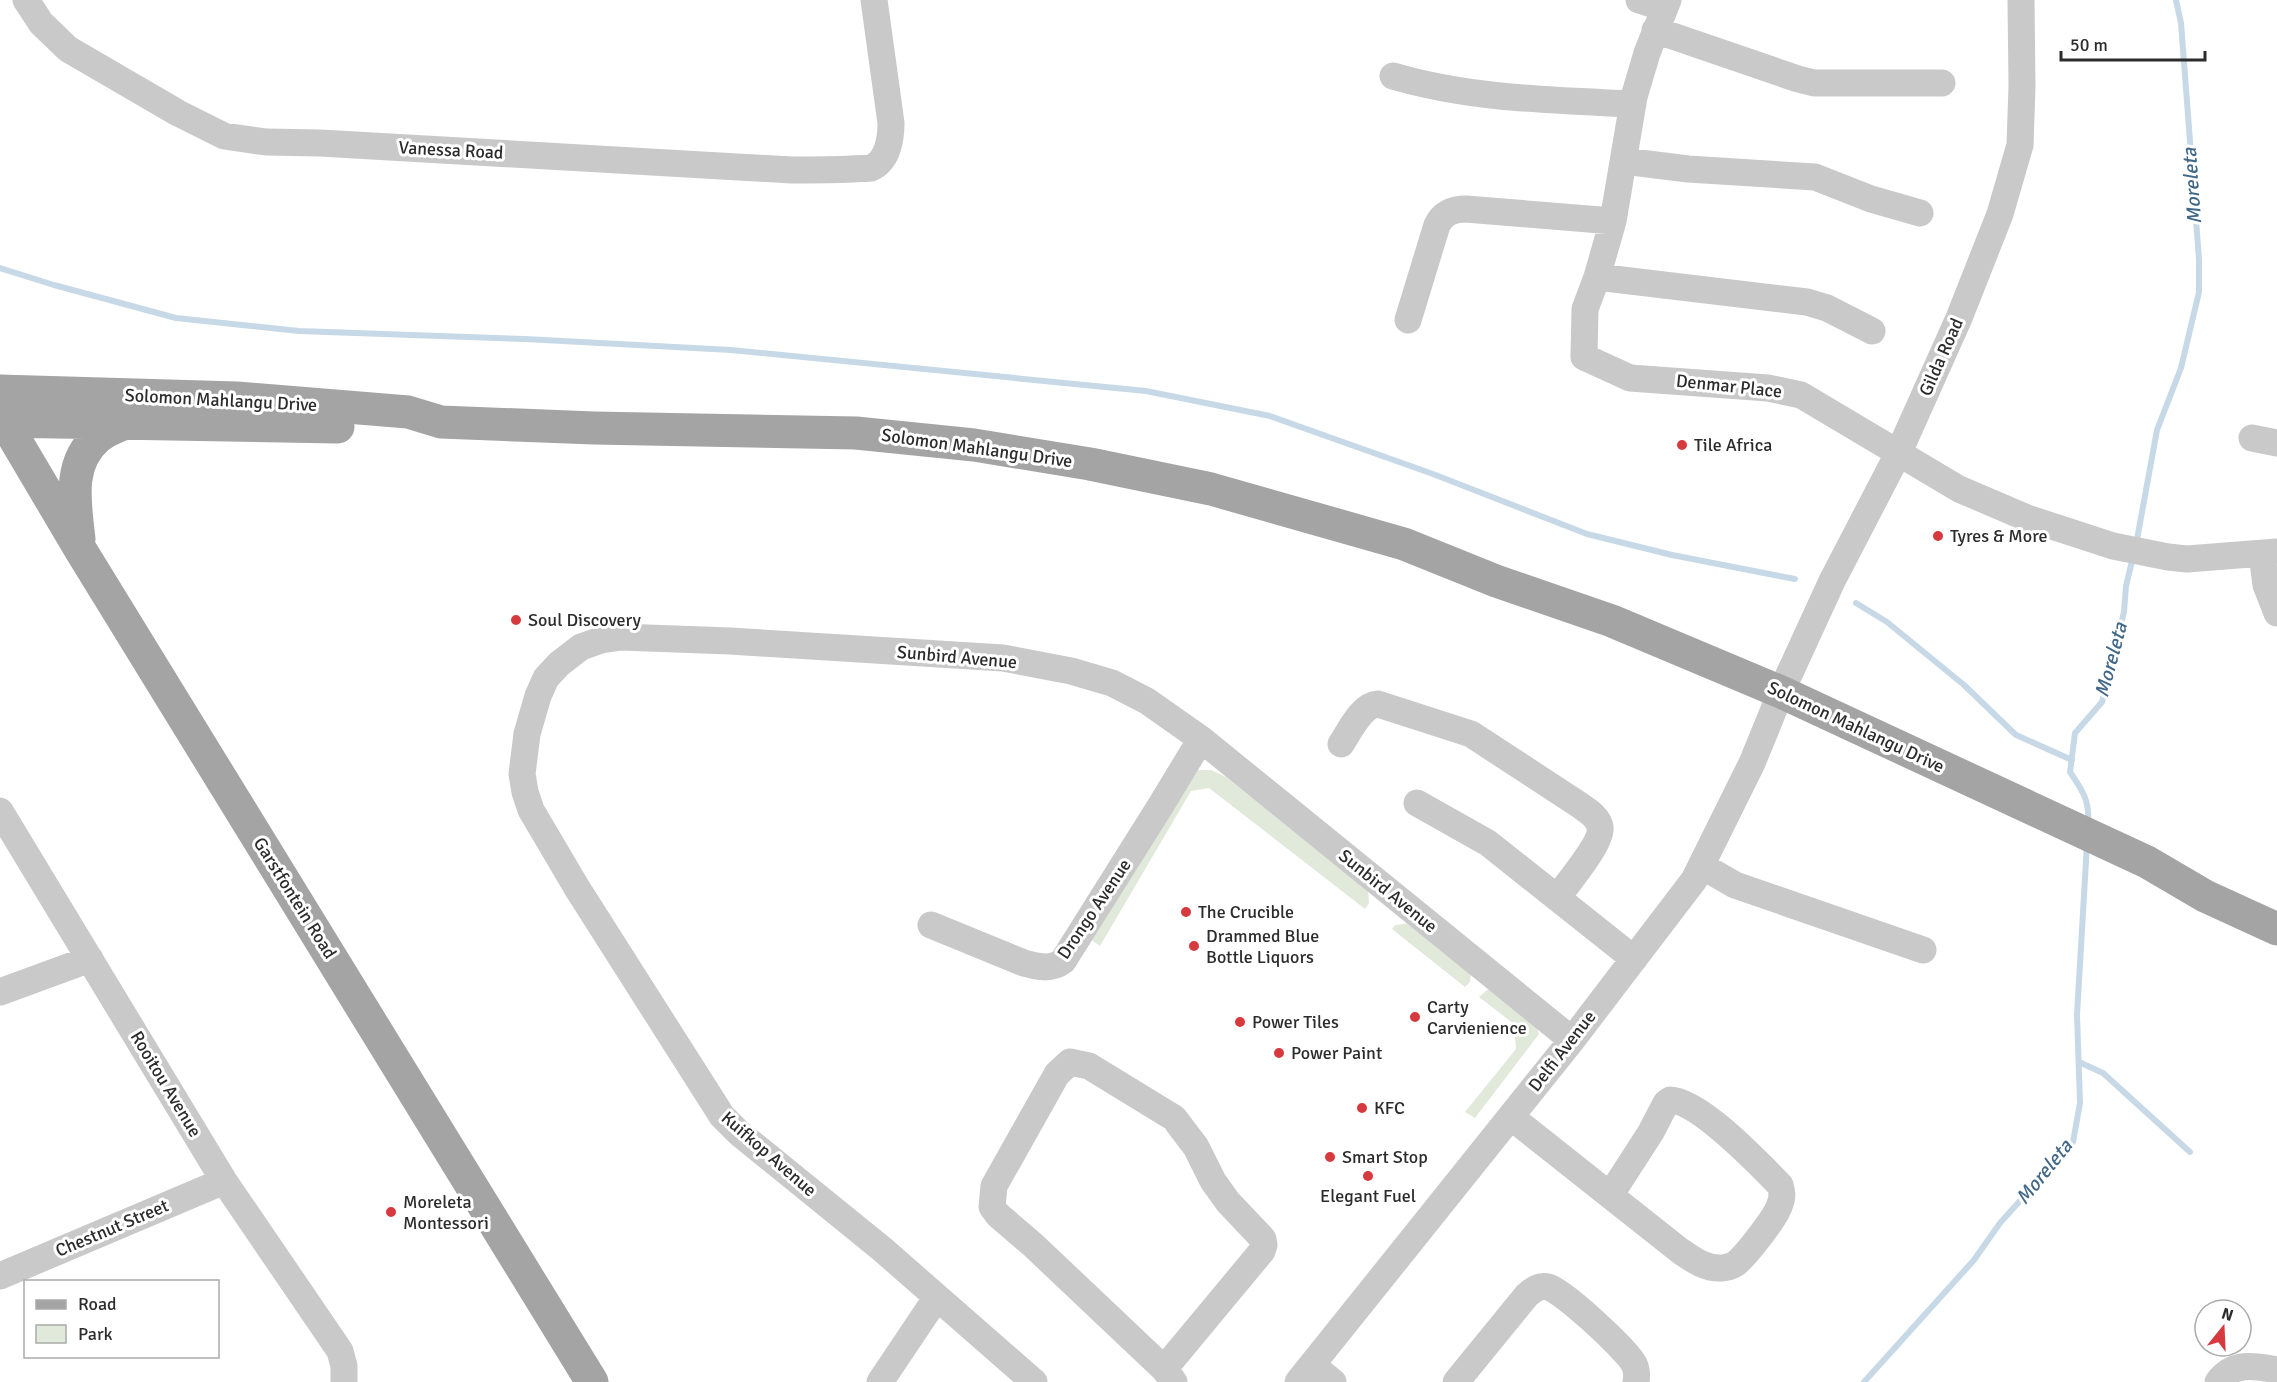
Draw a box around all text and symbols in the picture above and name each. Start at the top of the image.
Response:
scale bar [2061,24,2205,62]
text: 50 m [2070,34,2108,56]
street label: Vanessa Road [398,136,504,164]
water label: Moreleta [2177,146,2207,225]
street label: Gilda Road [1914,315,1968,399]
street label: Denmar Place [1675,369,1783,403]
street label: Solomon Mahlangu Drive [124,384,318,416]
street label: Solomon Mahlangu Drive [880,424,1074,472]
place label: Tile Africa [1694,434,1772,456]
marker: Tile Africa [1675,438,1689,452]
place label: Tyres & More [1950,525,2047,547]
marker: Tyres & More [1931,529,1945,543]
place label: Soul Discovery [528,609,641,631]
marker: Soul Discovery [509,613,523,627]
water label: Moreleta [2089,619,2133,700]
street label: Sunbird Avenue [896,641,1018,673]
street label: Solomon Mahlangu Drive [1764,676,1948,778]
street label: Garstfontein Road [249,833,341,963]
street label: Sunbird Avenue [1334,845,1442,937]
street label: Drongo Avenue [1052,855,1136,963]
place label: The Crucible [1198,901,1294,923]
marker: The Crucible [1179,905,1193,919]
place label: Drammed Blue Bottle Liquors [1206,925,1319,968]
marker: Drammed Blue Bottle Liquors [1187,939,1201,953]
place label: Carty Carvienience [1427,996,1527,1039]
street label: Delfi Avenue [1524,1006,1600,1096]
marker: Carty Carvienience [1408,1010,1422,1024]
place label: Power Tiles [1252,1011,1339,1033]
marker: Power Tiles [1233,1015,1247,1029]
street label: Rooitou Avenue [126,1027,206,1141]
place label: Power Paint [1291,1042,1382,1064]
marker: Power Paint [1272,1046,1286,1060]
place label: KFC [1374,1097,1405,1119]
marker: KFC [1355,1101,1369,1115]
street label: Kuifkop Avenue [717,1107,821,1201]
water label: Moreleta [2010,1134,2078,1210]
place label: Smart Stop [1342,1146,1428,1168]
marker: Smart Stop [1323,1150,1337,1164]
marker: Elegant Fuel [1361,1169,1375,1183]
place label: Elegant Fuel [1320,1185,1416,1207]
place label: Moreleta Montessori [403,1191,489,1234]
street label: Chestnut Street [52,1194,172,1262]
marker: Moreleta Montessori [384,1205,398,1219]
legend [24,1280,219,1358]
text: Road [78,1293,117,1315]
north arrow [2193,1298,2253,1358]
text: N [2219,1303,2236,1326]
text: Park [78,1323,113,1345]

